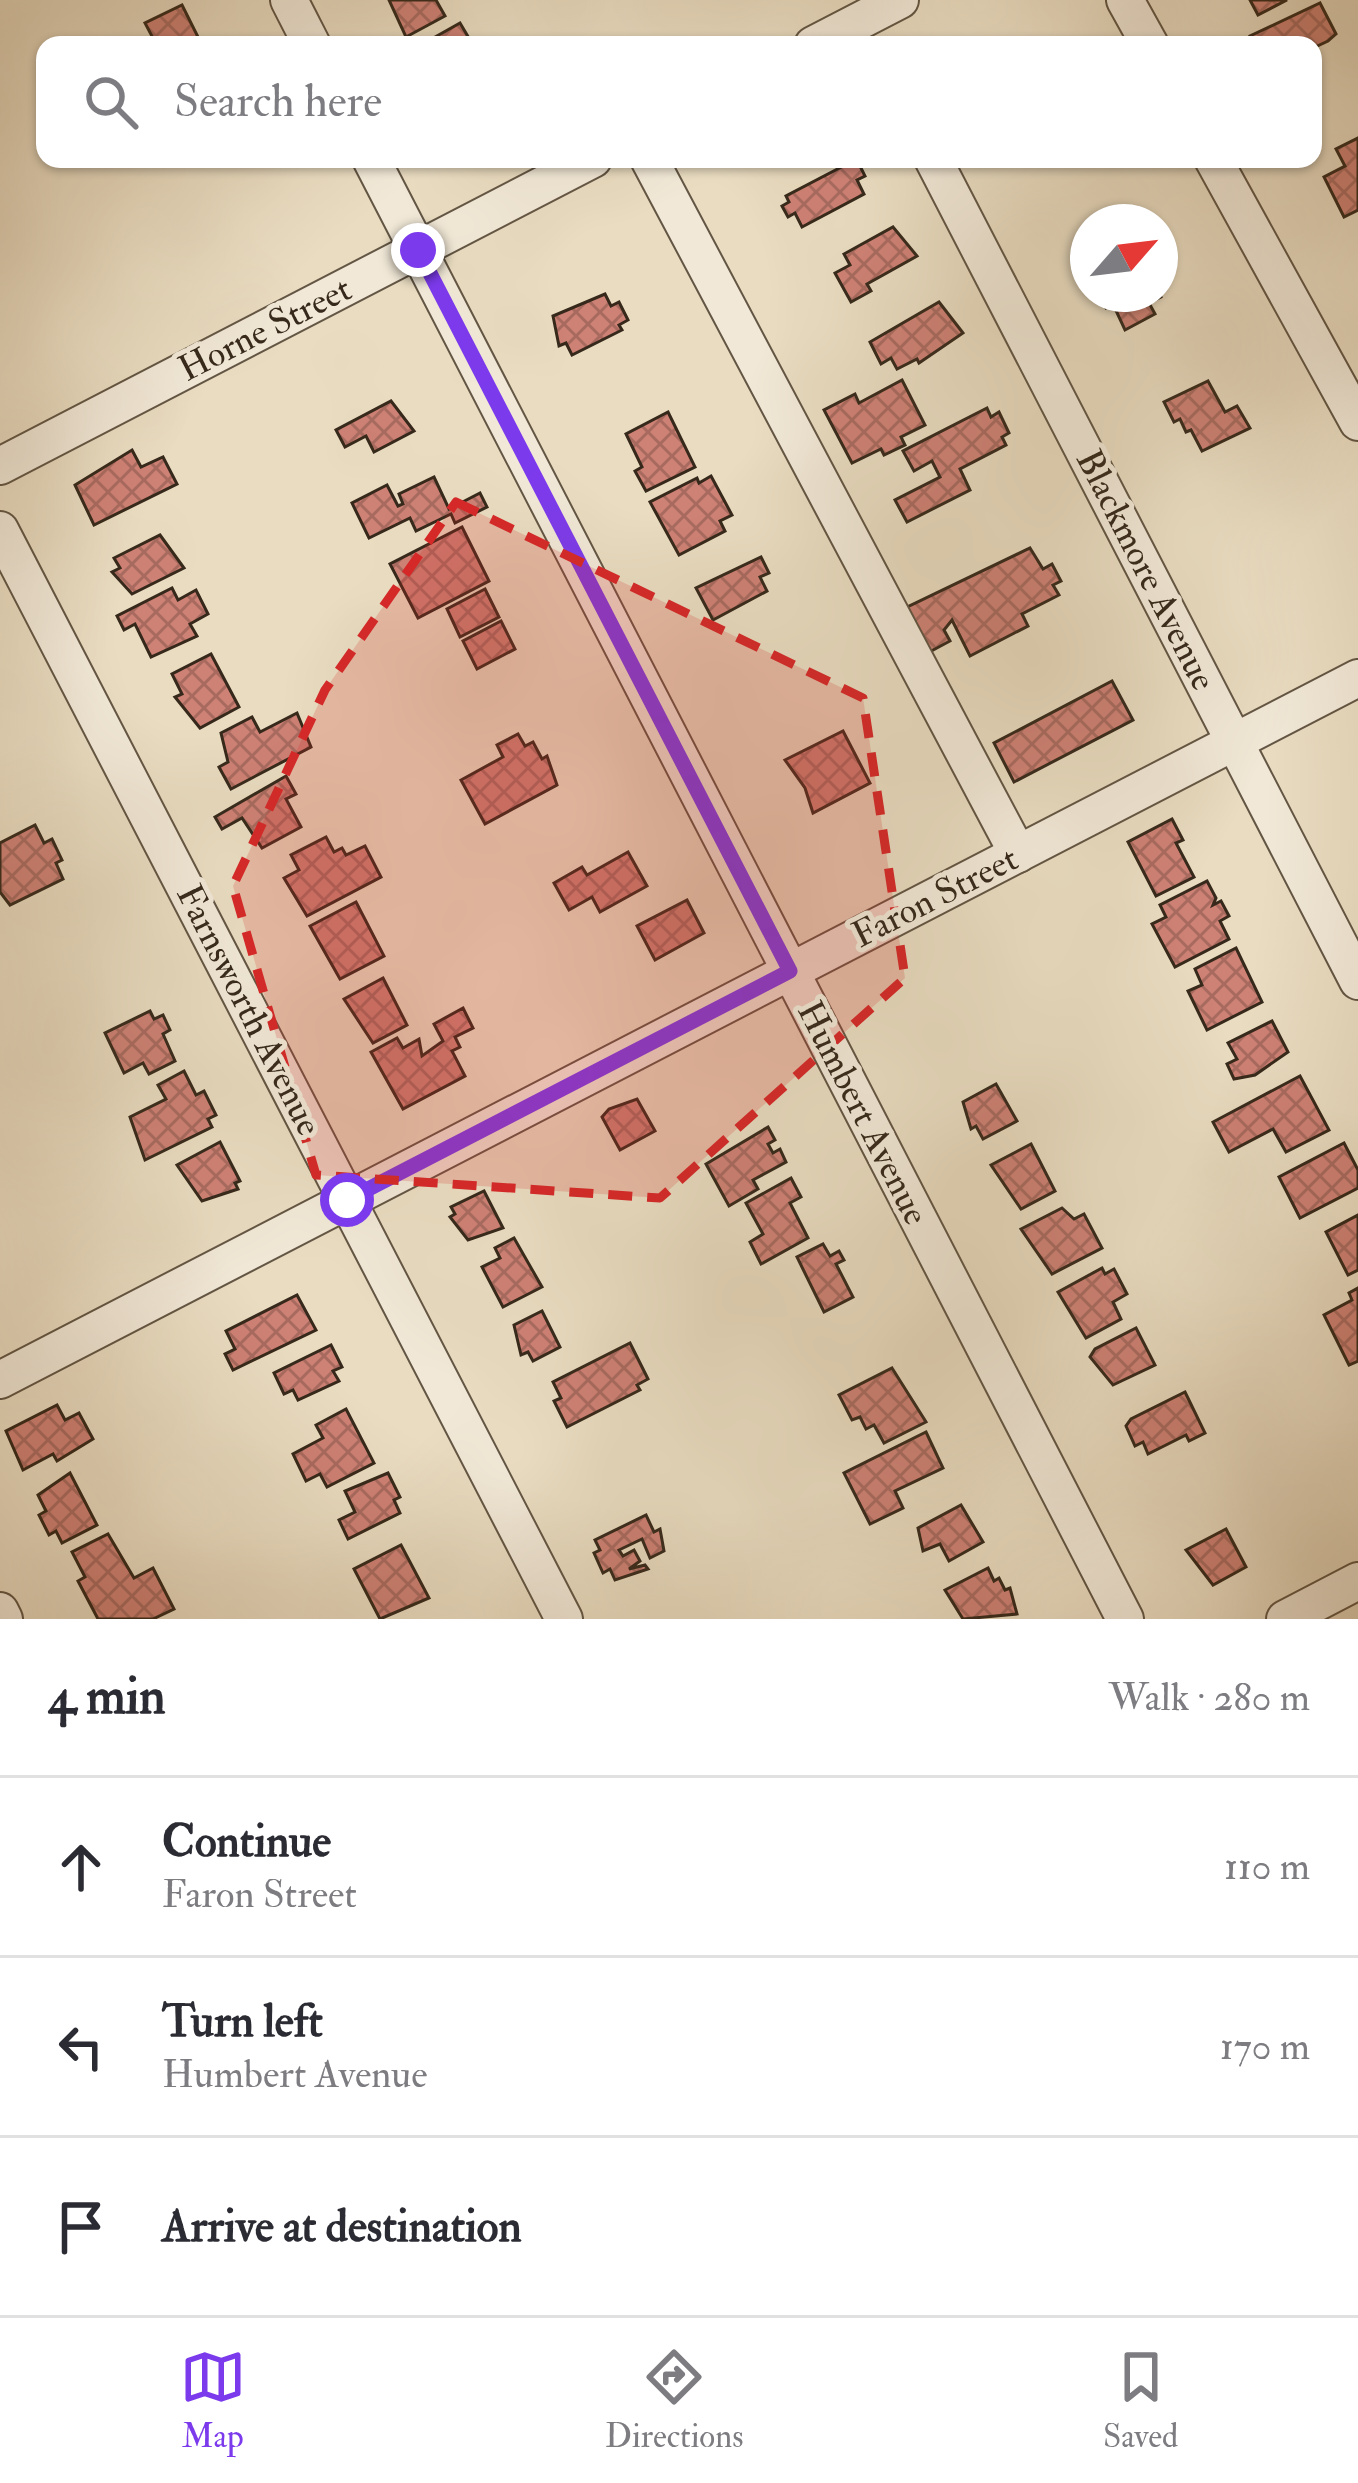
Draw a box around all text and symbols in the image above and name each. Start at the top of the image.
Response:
search box [36,36,1322,168]
icon: search [78,69,144,135]
text: Search here [174,74,382,130]
north arrow [1070,204,1178,312]
route end [391,223,445,277]
street label: Horne Street [171,266,359,392]
street label: Blackmore Avenue [1066,442,1226,698]
street label: Faron Street [845,836,1025,958]
street label: Farnsworth Avenue [166,877,332,1143]
street label: Humbert Avenue [787,994,939,1232]
route start [320,1173,374,1227]
text: 4 min [48,1665,166,1729]
text: Walk · 280 m [1108,1673,1310,1722]
text: Continue [162,1814,331,1870]
icon: ahead [48,1834,114,1900]
text: 110 m [1224,1842,1310,1891]
text: Faron Street [162,1870,357,1919]
text: Turn left [162,1994,323,2050]
icon: left [48,2014,114,2080]
text: 170 m [1220,2022,1310,2071]
text: Humbert Avenue [162,2050,428,2099]
icon: arrive [48,2194,114,2260]
text: Arrive at destination [162,2199,522,2255]
tab: Map [180,2344,246,2457]
tab: Directions [605,2344,744,2457]
tab: Saved [1103,2344,1178,2457]

